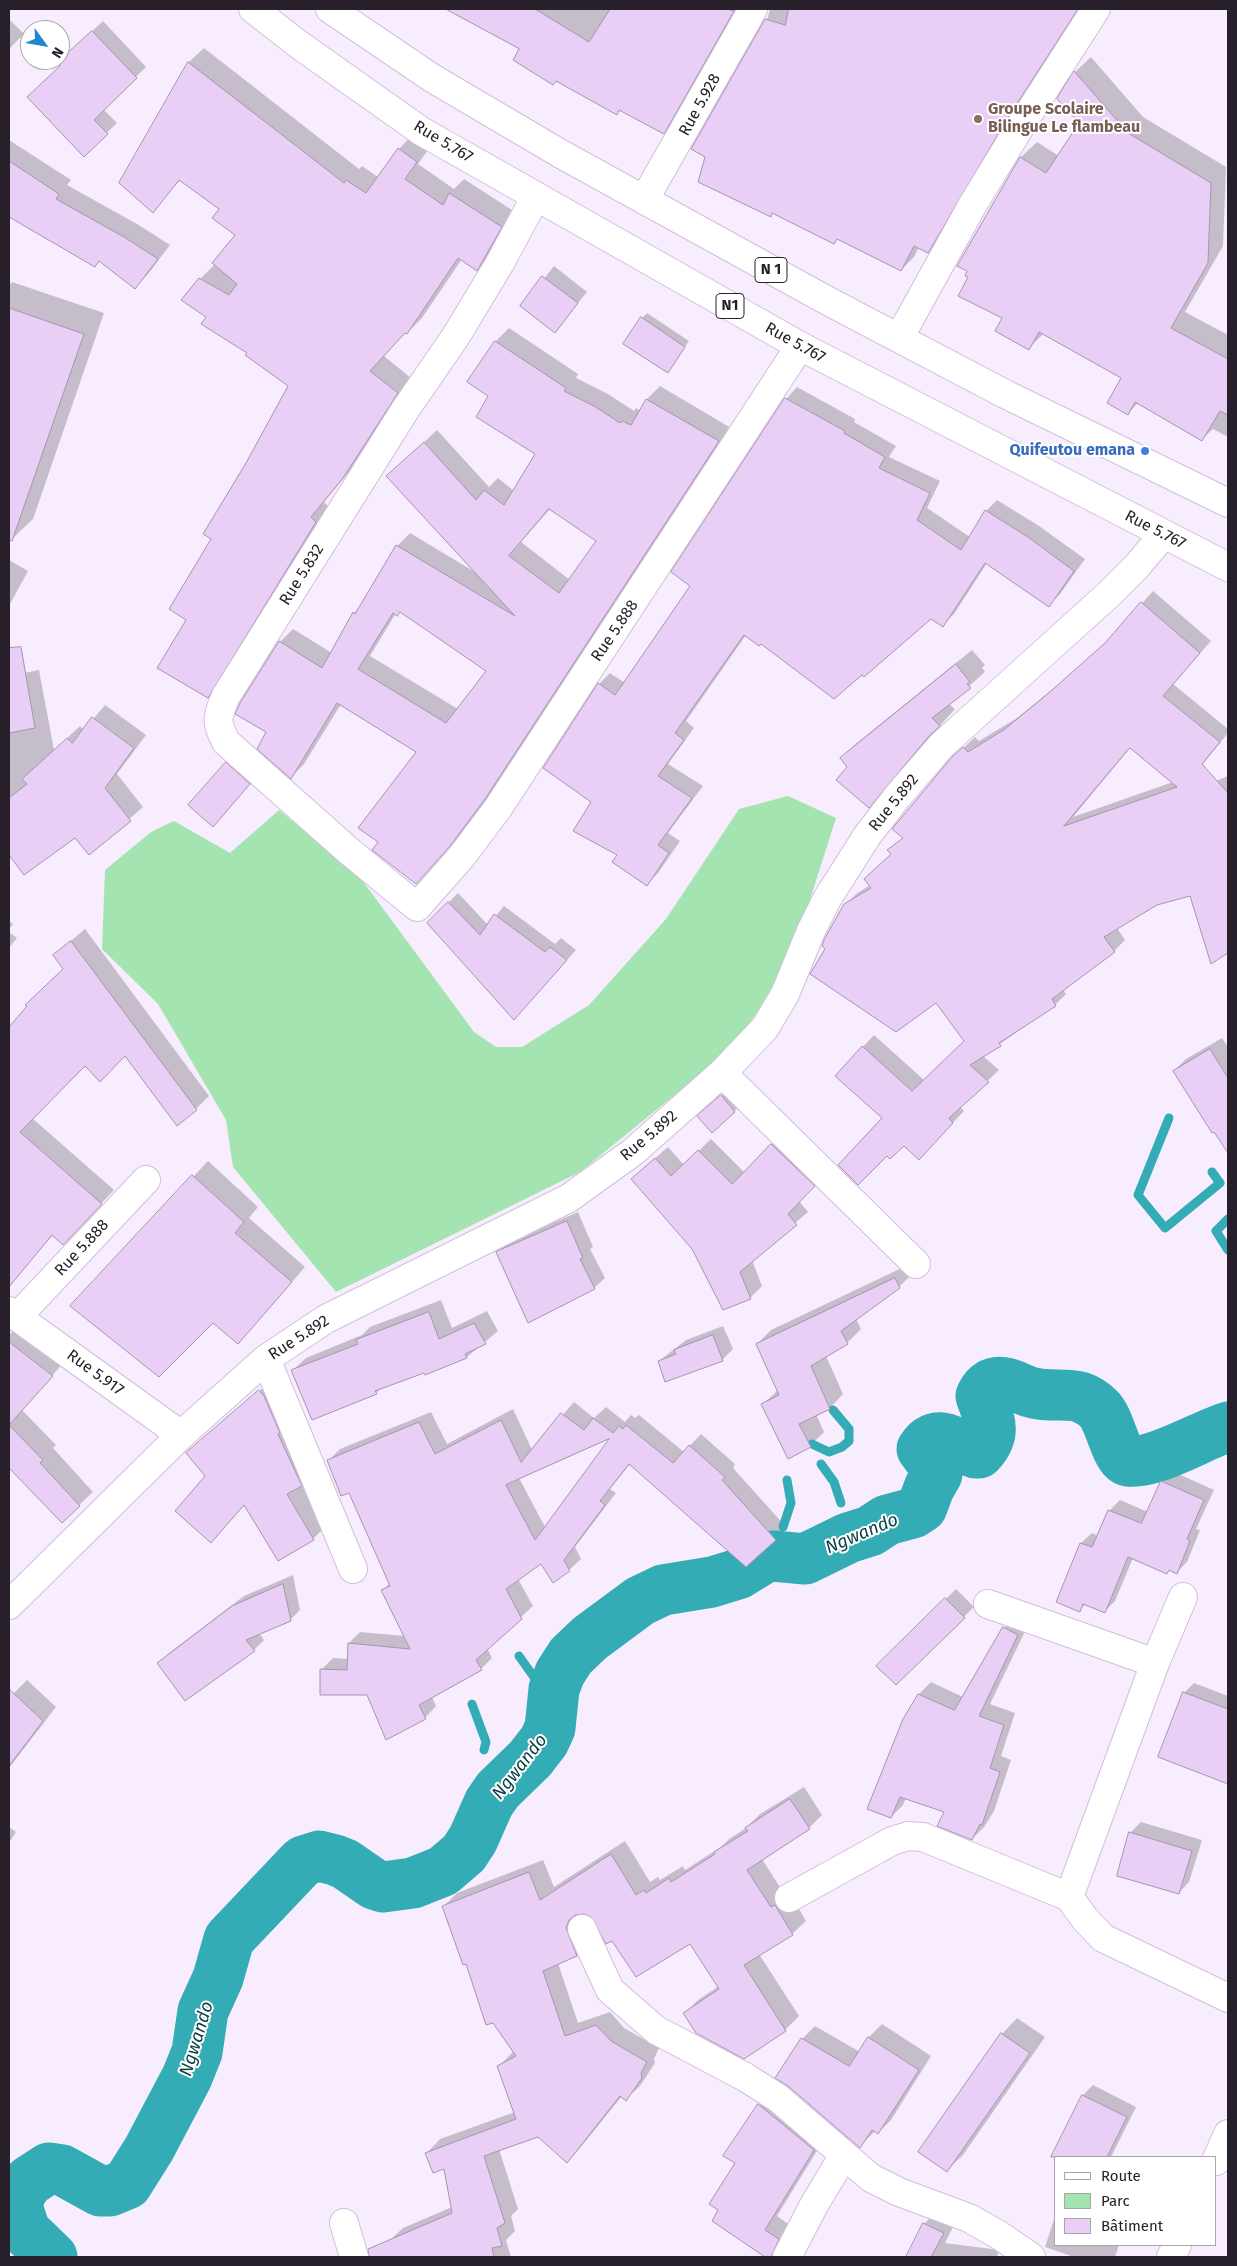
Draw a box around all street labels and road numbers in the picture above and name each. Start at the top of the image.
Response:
street label: Rue 5.928 [675,71,725,139]
street label: Rue 5.767 [410,117,476,167]
road number: N 1 [755,258,787,282]
road number: N1 [716,294,744,318]
street label: Rue 5.767 [762,319,828,367]
street label: Rue 5.767 [1121,507,1189,553]
street label: Rue 5.832 [276,541,328,609]
street label: Rue 5.888 [587,597,643,665]
street label: Rue 5.892 [865,770,923,836]
street label: Rue 5.892 [617,1107,681,1165]
street label: Rue 5.888 [51,1216,113,1280]
street label: Rue 5.892 [265,1311,333,1365]
street label: Rue 5.917 [63,1346,127,1400]

